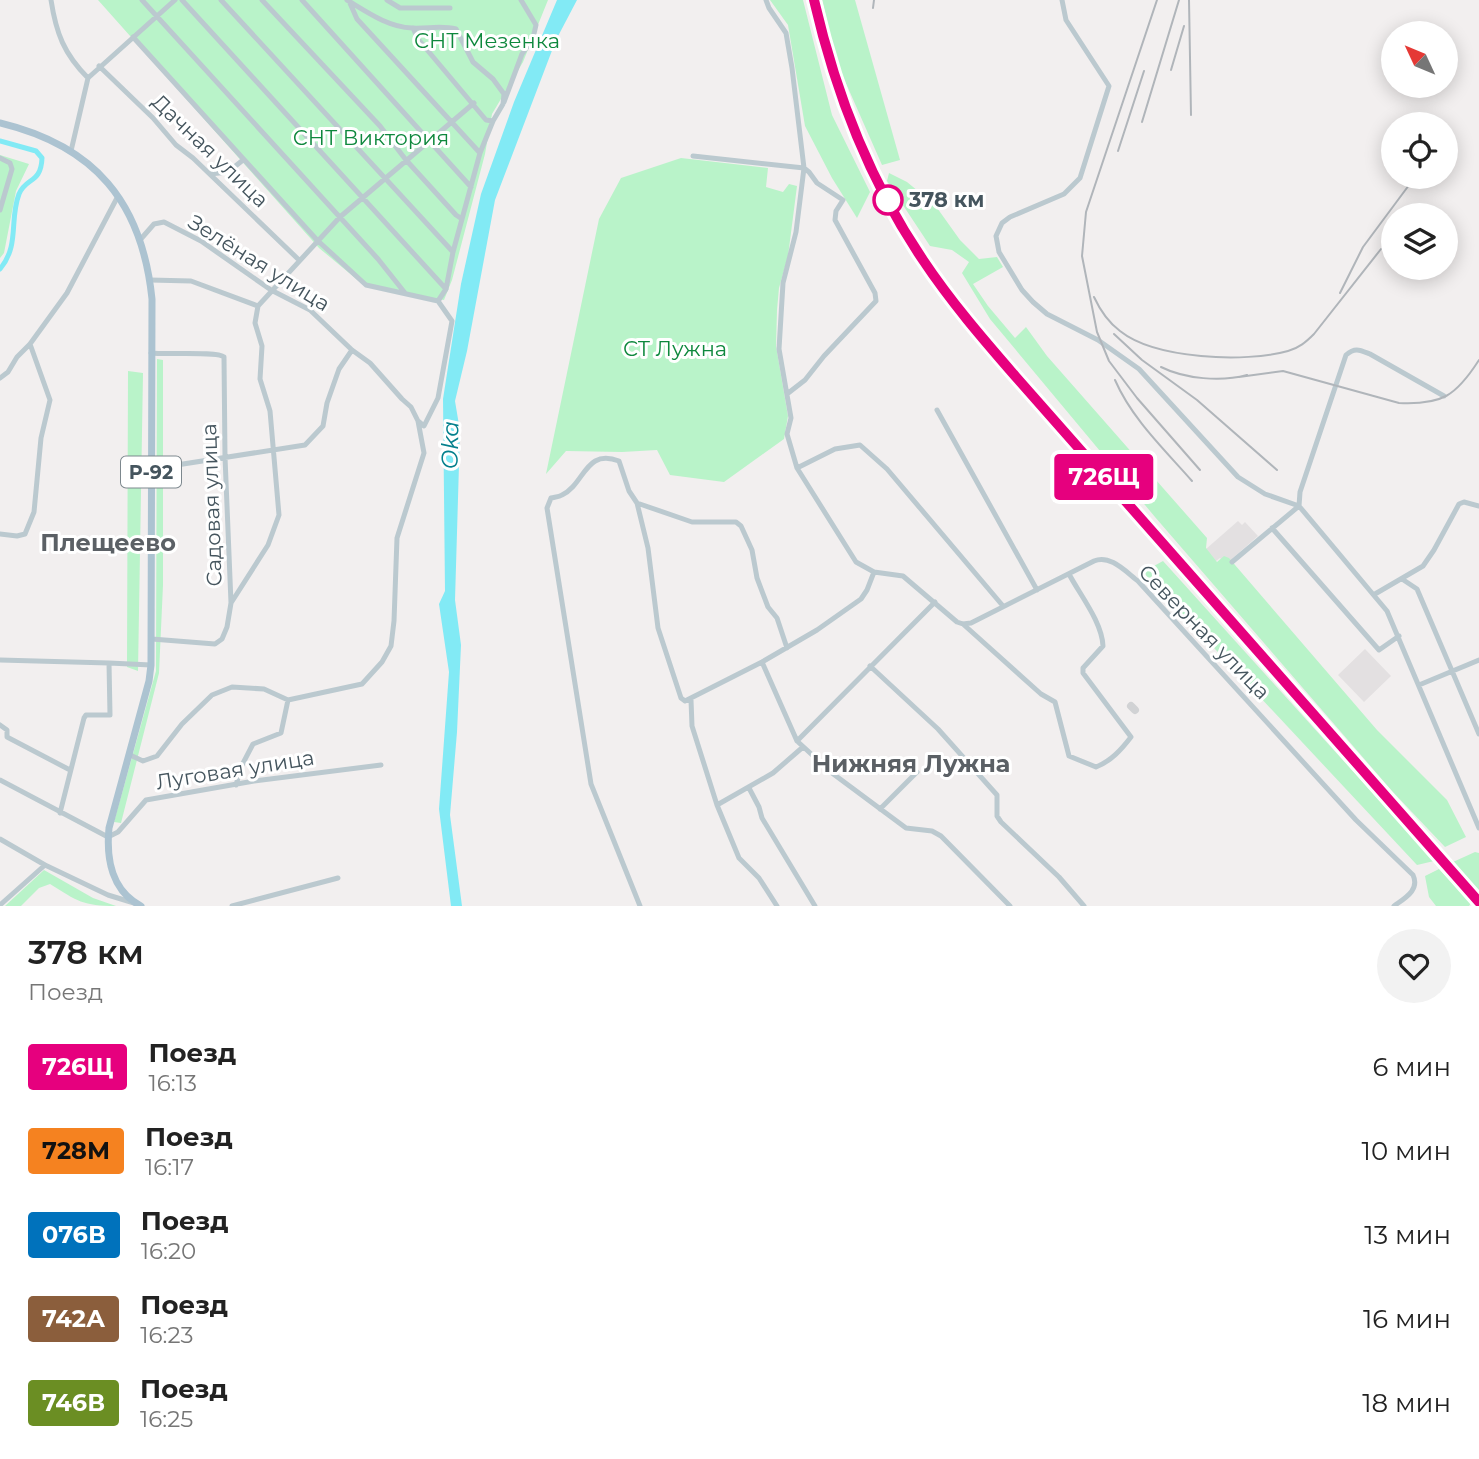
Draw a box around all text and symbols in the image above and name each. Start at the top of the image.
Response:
north arrow [1381,21,1458,98]
map controls [1381,21,1458,280]
park label: СНТ Мезенка [414,28,560,53]
street label: Дачная улица [147,89,274,212]
button: locate [1381,112,1458,189]
park label: СНТ Виктория [293,125,449,150]
marker: 378 км [873,185,903,215]
place label: 378 км [908,187,984,212]
button: layers [1381,203,1458,280]
street label: Зелёная улица [184,209,335,316]
park label: СТ Лужна [623,336,727,361]
water label: Oka [436,421,464,469]
street label: Садовая улица [196,423,227,587]
line badge: 726Щ [1055,454,1153,500]
road number: Р-92 [121,457,181,488]
text: 726Щ [1068,462,1140,491]
district label: Плещеево [40,528,176,557]
street label: Северная улица [1134,559,1275,704]
street label: Луговая улица [154,745,316,794]
district label: Нижняя Лужна [812,749,1010,778]
button: heart [1377,929,1451,1003]
text: 378 км [28,932,144,972]
text: Поезд [28,978,103,1006]
text: Поезд [148,1037,236,1069]
text: 6 мин [1372,1051,1451,1083]
text: 726Щ [42,1052,113,1081]
text: 16:13 [148,1069,197,1097]
text: Поезд [145,1121,233,1153]
text: 10 мин [1362,1135,1451,1167]
text: 728М [42,1136,110,1165]
text: 16:17 [145,1153,194,1181]
text: Поезд [141,1205,228,1237]
text: 13 мин [1364,1219,1451,1251]
text: 076В [42,1220,106,1249]
text: 16:20 [141,1237,196,1265]
text: Поезд [140,1289,228,1321]
text: 16 мин [1363,1303,1451,1335]
text: 742А [42,1304,105,1333]
text: 16:23 [140,1321,194,1349]
text: Поезд [140,1373,228,1405]
text: 18 мин [1362,1387,1451,1419]
text: 746В [42,1388,105,1417]
text: 16:25 [140,1405,193,1433]

